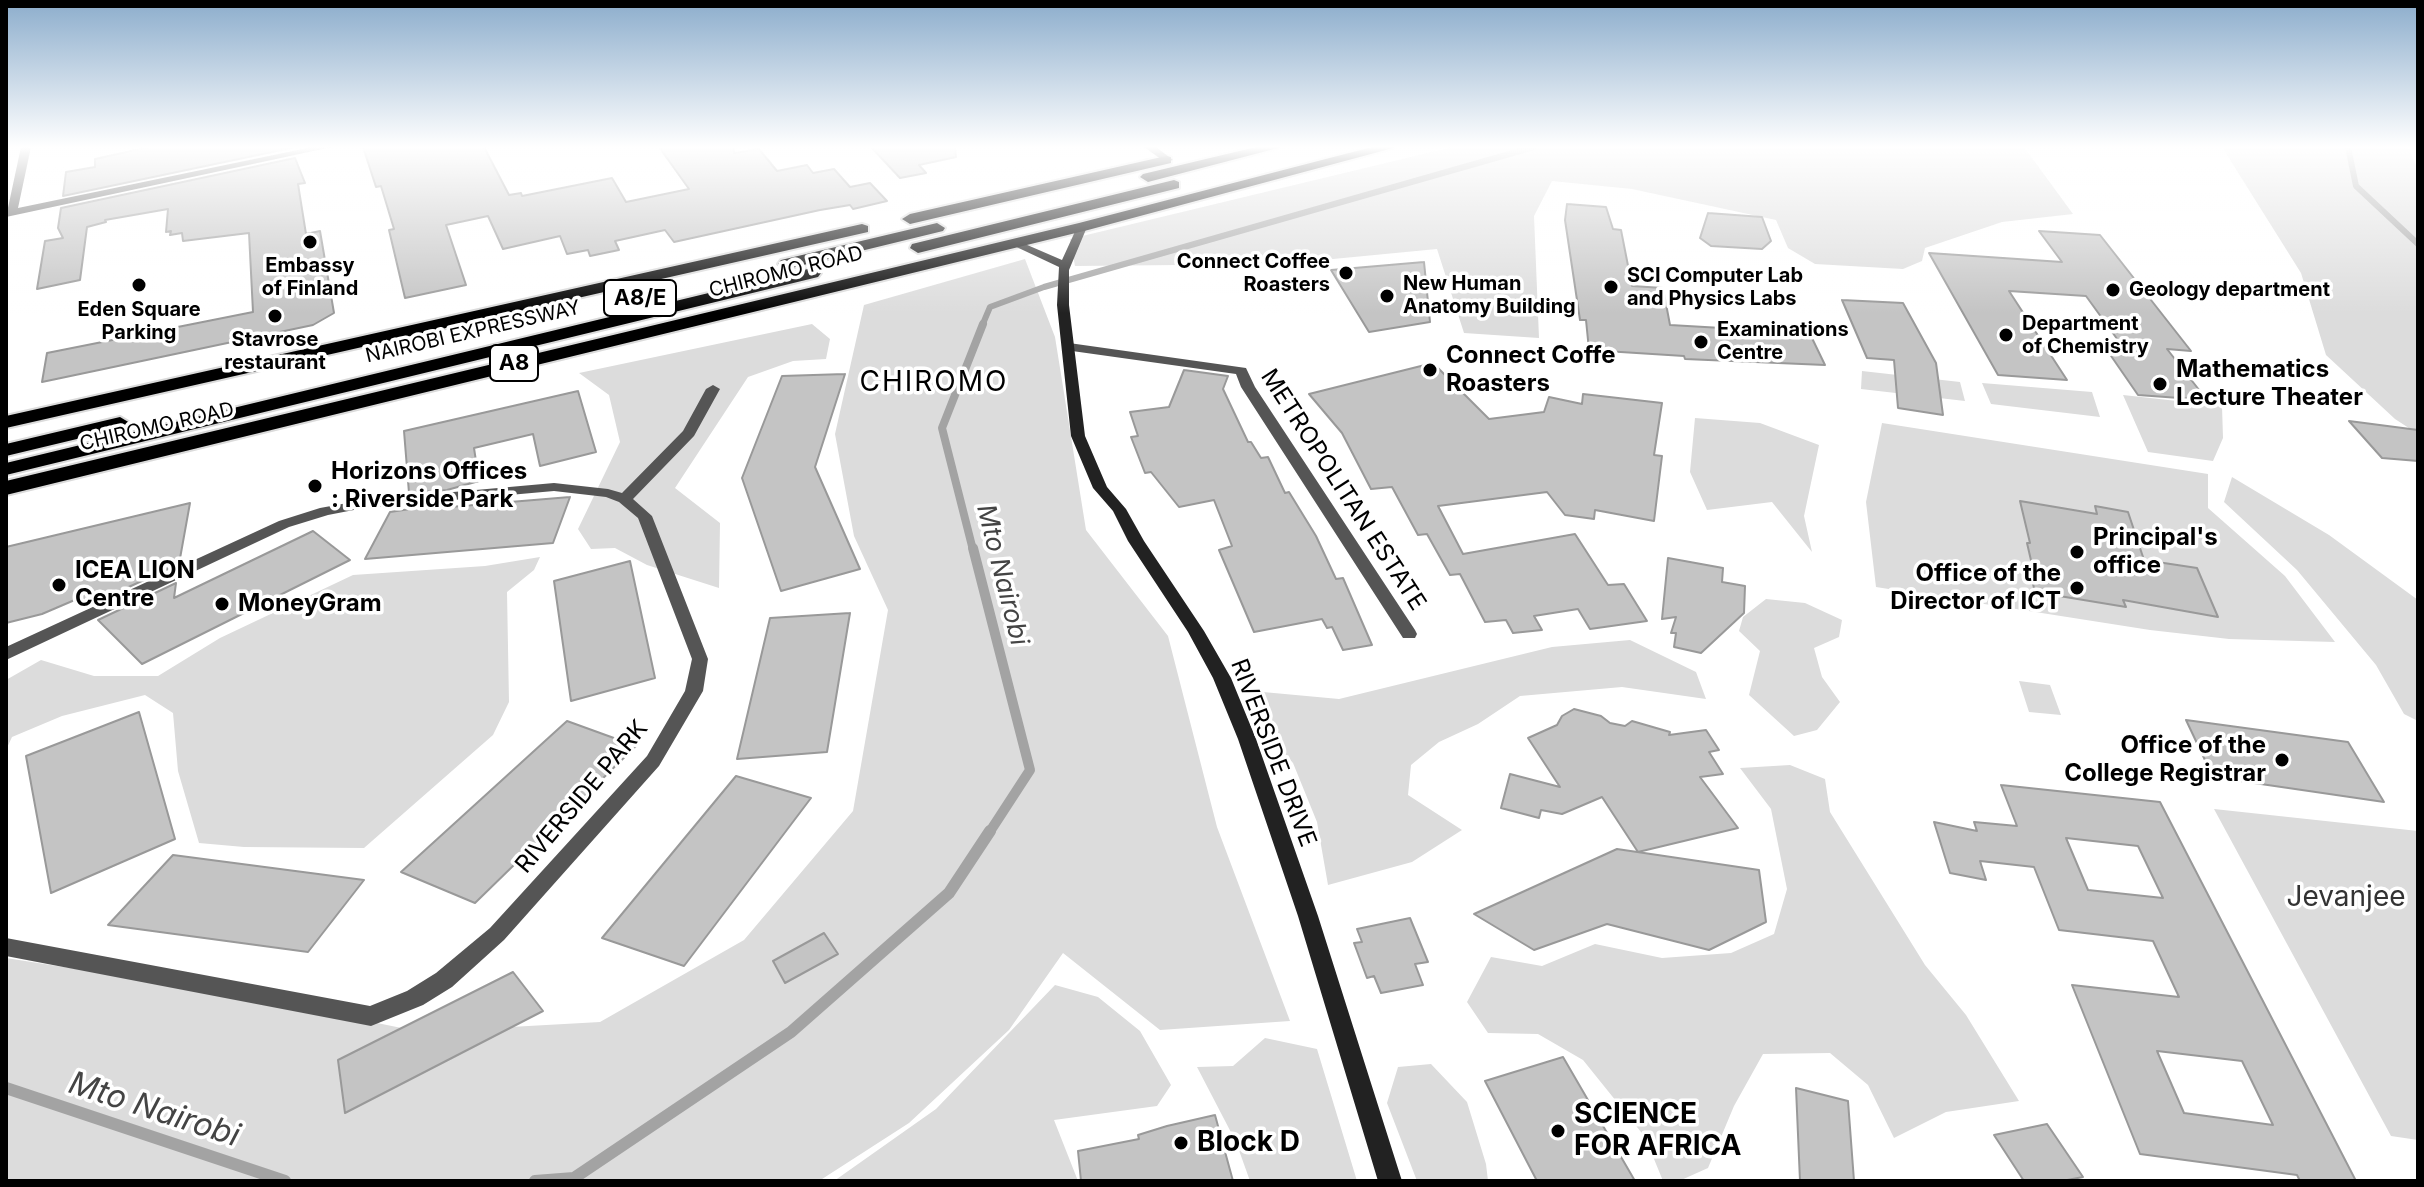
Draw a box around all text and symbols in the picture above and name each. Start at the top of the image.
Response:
marker: Embassy of Finland [301,233,319,251]
street label: CHIROMO ROAD [707,241,865,303]
place label: Connect Coffee Roasters [1177,250,1330,297]
place label: Embassy of Finland [262,254,358,301]
marker: Connect Coffee Roasters [1337,264,1355,282]
place label: SCI Computer Lab and Physics Labs [1627,264,1803,311]
place label: New Human Anatomy Building [1403,272,1576,319]
marker: Eden Square Parking [130,276,148,294]
marker: SCI Computer Lab and Physics Labs [1602,278,1620,296]
place label: Geology department [2129,278,2330,302]
road number: A8/E [604,280,676,316]
marker: Geology department [2104,281,2122,299]
marker: New Human Anatomy Building [1378,287,1396,305]
street label: NAIROBI EXPRESSWAY [363,296,583,368]
place label: Eden Square Parking [77,298,201,345]
marker: Stavrose restaurant [266,307,284,325]
place label: Department of Chemistry [2022,312,2149,359]
place label: Examinations Centre [1717,318,1849,365]
marker: Department of Chemistry [1997,326,2015,344]
place label: Stavrose restaurant [224,328,326,375]
marker: Examinations Centre [1692,333,1710,351]
place label: Connect Coffe Roasters [1446,342,1616,398]
road number: A8 [490,345,538,381]
place label: Mathematics Lecture Theater [2176,356,2363,412]
marker: Connect Coffe Roasters [1421,361,1439,379]
street label: METROPOLITAN ESTATE [1254,364,1432,616]
district label: CHIROMO [860,366,1008,400]
marker: Mathematics Lecture Theater [2151,375,2169,393]
street label: CHIROMO ROAD [77,398,237,456]
place label: Horizons Offices : Riverside Park [331,458,527,514]
marker: Horizons Offices : Riverside Park [306,477,324,495]
water label: Mto Nairobi [969,501,1035,649]
place label: Principal's office [2093,524,2218,580]
marker: Principal's office [2068,543,2086,561]
place label: ICEA LION Centre [75,557,195,613]
place label: Office of the Director of ICT [1890,560,2061,616]
marker: ICEA LION Centre [50,576,68,594]
marker: Office of the Director of ICT [2068,579,2086,597]
place label: MoneyGram [238,590,382,618]
marker: MoneyGram [213,595,231,613]
street label: RIVERSIDE DRIVE [1224,655,1322,851]
street label: RIVERSIDE PARK [510,715,654,879]
place label: Office of the College Registrar [2064,732,2266,788]
marker: Office of the College Registrar [2273,751,2291,769]
park label: Jevanjee [2286,881,2406,915]
water label: Mto Nairobi [64,1064,244,1156]
place label: SCIENCE FOR AFRICA [1574,1098,1741,1164]
marker: SCIENCE FOR AFRICA [1549,1122,1567,1140]
place label: Block D [1197,1126,1300,1160]
marker: Block D [1172,1134,1190,1152]

